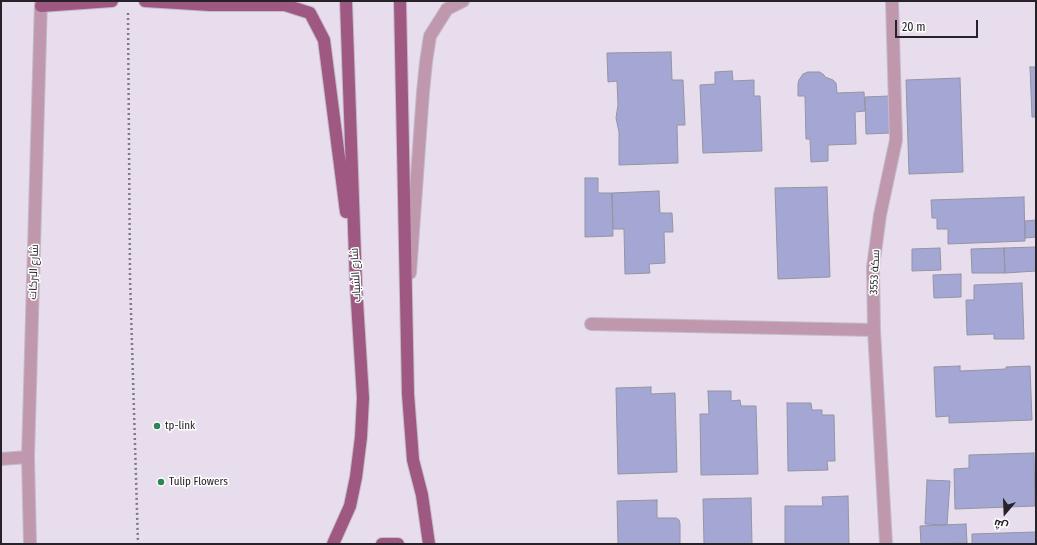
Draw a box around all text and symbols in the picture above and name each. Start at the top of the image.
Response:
scale bar [897,12,980,38]
text: 20 m [902,20,926,34]
street label: شارع البركات [26,244,42,300]
street label: شارع الشباب [348,247,364,303]
street label: سكة 3553 [867,249,883,295]
place label: tp-link [165,419,195,433]
marker: tp-link [152,421,162,431]
place label: Tulip Flowers [169,475,228,489]
marker: Tulip Flowers [156,477,166,487]
north arrow [985,493,1025,533]
text: ش [992,516,1010,533]

